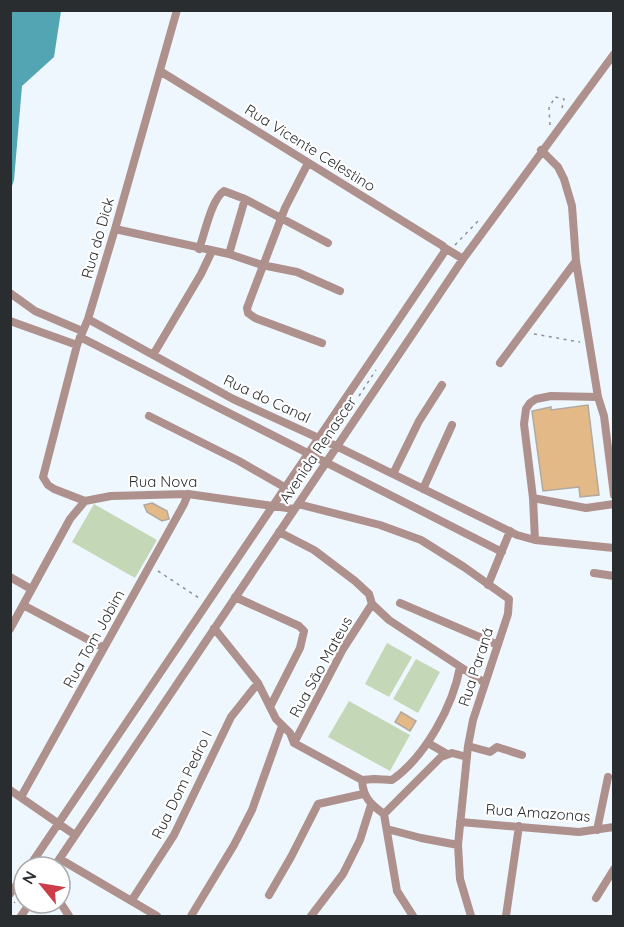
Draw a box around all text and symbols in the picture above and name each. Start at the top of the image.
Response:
street label: Rua Vicente Celestino [241,100,379,195]
street label: Rua do Dick [77,195,118,281]
street label: Rua do Canal [221,370,314,427]
street label: Avenida Renascer [275,392,361,507]
street label: Rua Nova [129,472,197,491]
street label: Rua Tom Jobim [59,586,128,691]
street label: Rua São Mateus [285,613,356,721]
street label: Rua Paraná [454,625,497,709]
street label: Rua Dom Pedro I [147,728,216,842]
street label: Rua Amazonas [485,799,591,826]
north arrow [12,855,72,915]
text: N [17,867,41,888]

